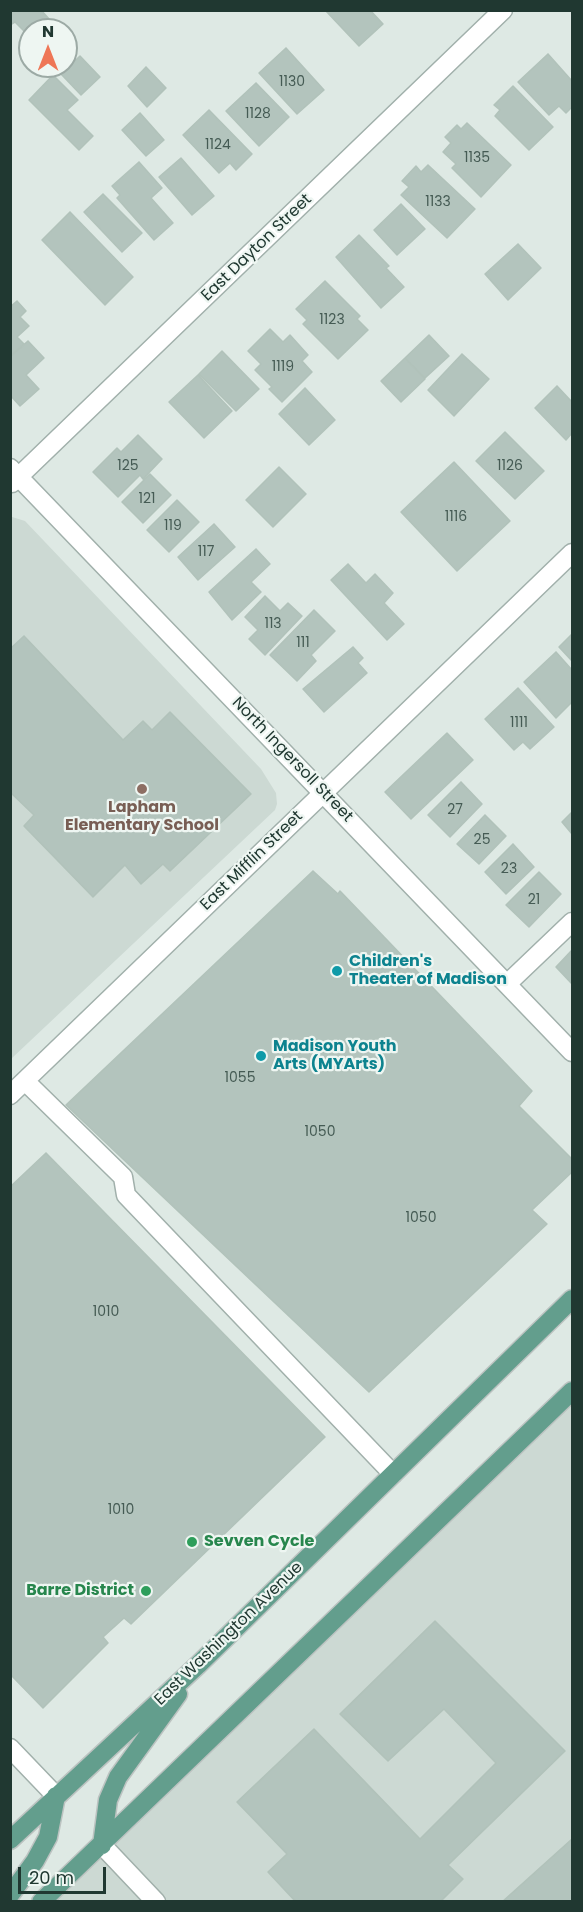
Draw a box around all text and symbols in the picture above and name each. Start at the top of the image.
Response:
north arrow [18,18,78,78]
text: N [42,20,54,43]
house number: 1130 [279,74,305,90]
house number: 1128 [245,106,271,122]
house number: 1124 [205,137,231,153]
house number: 1135 [464,150,490,166]
street label: East Dayton Street [198,190,316,306]
house number: 1133 [425,194,451,210]
house number: 1123 [319,312,345,328]
house number: 1119 [272,359,294,375]
house number: 125 [117,458,139,474]
house number: 1126 [497,458,523,474]
house number: 121 [138,491,156,507]
house number: 1116 [445,509,467,525]
house number: 119 [164,518,182,534]
house number: 117 [198,544,214,560]
house number: 113 [264,616,282,632]
house number: 111 [296,635,310,651]
street label: North Ingersoll Street [227,694,357,826]
house number: 1111 [510,715,528,731]
marker: Lapham Elementary School [135,782,149,796]
place label: Lapham Elementary School [65,798,219,836]
house number: 27 [447,802,463,818]
street label: East Mifflin Street [197,807,307,915]
house number: 25 [474,832,490,848]
house number: 23 [501,861,517,877]
house number: 21 [528,892,540,908]
place label: Children's Theater of Madison [349,952,507,990]
marker: Children's Theater of Madison [330,964,344,978]
place label: Madison Youth Arts (MYArts) [273,1037,396,1075]
marker: Madison Youth Arts (MYArts) [254,1049,268,1063]
house number: 1055 [225,1070,255,1086]
house number: 1050 [305,1124,335,1140]
house number: 1050 [406,1210,436,1226]
house number: 1010 [93,1304,119,1320]
house number: 1010 [108,1502,134,1518]
place label: Sevven Cycle [204,1532,314,1552]
marker: Sevven Cycle [185,1535,199,1549]
street label: East Washington Avenue [151,1558,307,1710]
place label: Barre District [26,1581,134,1601]
marker: Barre District [139,1584,153,1598]
scale bar [21,1855,110,1893]
text: 20 m [29,1865,74,1890]

